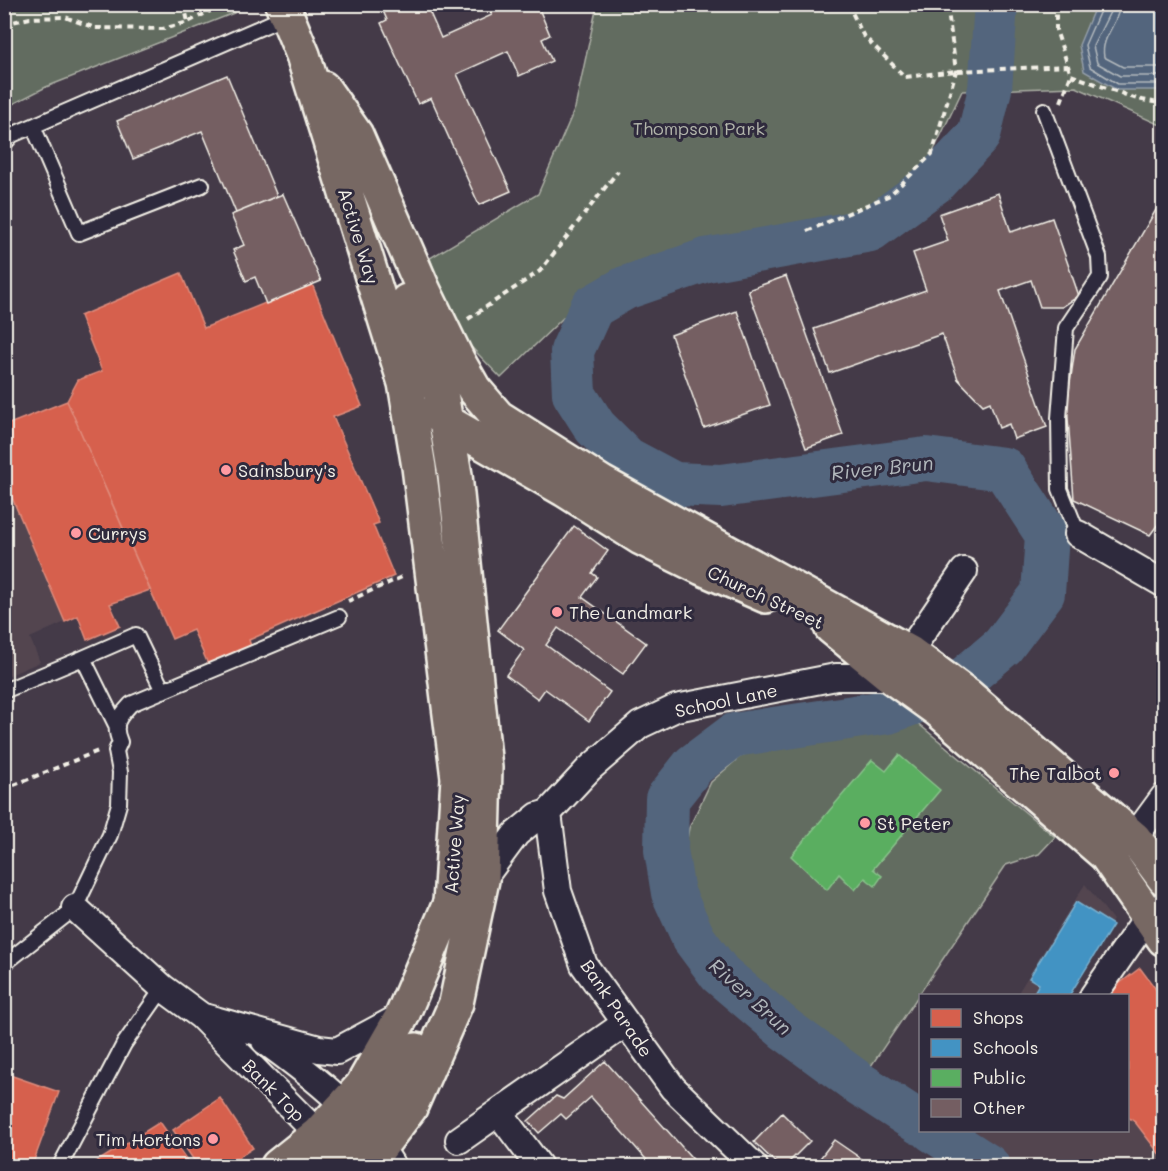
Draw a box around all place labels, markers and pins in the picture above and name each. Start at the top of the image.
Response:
place label: Sainsbury's [238,458,336,482]
marker: Sainsbury's [219,463,233,477]
place label: Currys [88,521,147,545]
marker: Currys [69,526,83,540]
place label: The Landmark [569,600,692,624]
marker: The Landmark [550,605,564,619]
place label: The Talbot [1009,761,1102,785]
marker: The Talbot [1107,766,1121,780]
place label: St Peter [877,811,951,835]
marker: St Peter [858,816,872,830]
place label: Tim Hortons [96,1127,201,1151]
marker: Tim Hortons [206,1132,220,1146]

